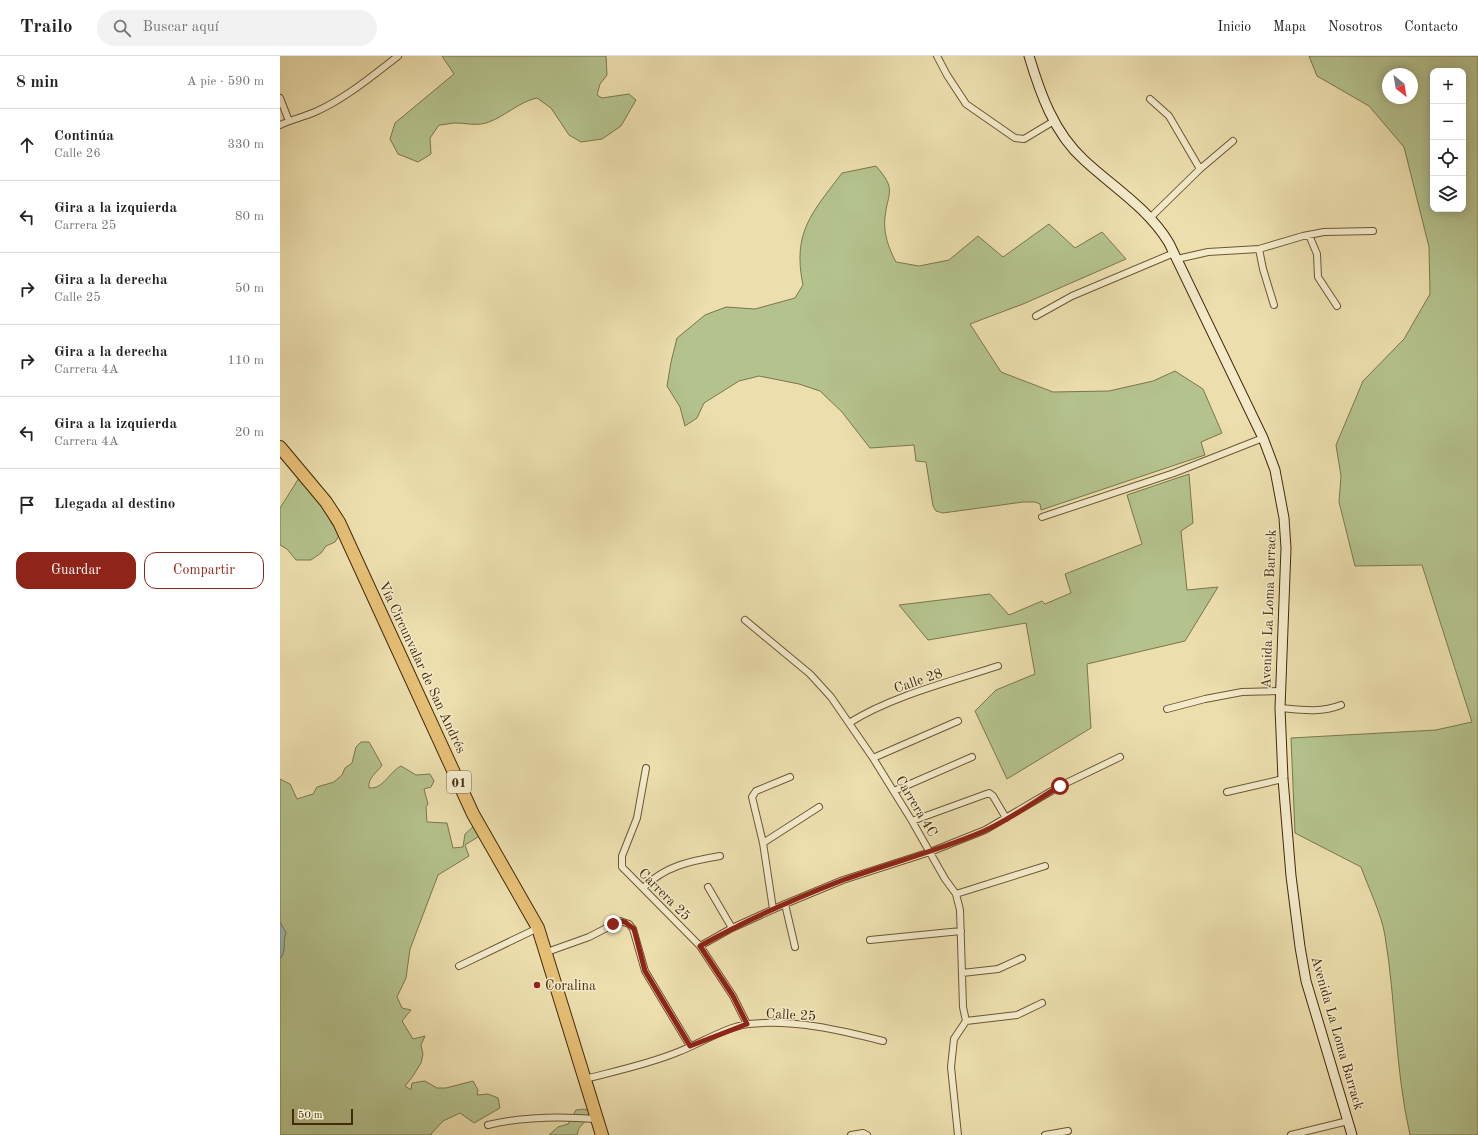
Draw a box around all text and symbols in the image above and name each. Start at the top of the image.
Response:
search box [97,10,377,46]
icon: search [111,17,133,39]
text: Trailo [20,18,73,37]
text: Buscar aquí [143,20,219,35]
text: Inicio [1217,20,1251,34]
text: Mapa [1273,20,1306,34]
text: Nosotros [1328,20,1382,34]
text: Contacto [1404,20,1458,34]
north arrow [1382,68,1418,104]
map controls [1430,68,1466,212]
button: + [1430,68,1466,104]
text: 8 min [16,74,59,91]
text: A pie · 590 m [187,75,264,88]
button: − [1430,104,1466,140]
text: Continúa [54,129,114,144]
icon: ahead [16,134,38,156]
text: 330 m [227,138,264,151]
button: locate [1430,140,1466,176]
text: Calle 26 [54,147,101,160]
button: layers [1430,176,1466,212]
text: Gira a la izquierda [54,201,177,216]
icon: left [16,206,38,228]
text: 80 m [235,210,264,223]
text: Carrera 25 [54,219,116,232]
text: Gira a la derecha [54,273,168,288]
icon: right [16,278,38,300]
text: 50 m [235,282,264,295]
text: Calle 25 [54,291,101,304]
text: Gira a la derecha [54,345,168,360]
icon: right [16,350,38,372]
text: 110 m [227,354,264,367]
text: Carrera 4A [54,363,119,376]
text: Gira a la izquierda [54,417,177,432]
icon: left [16,422,38,444]
text: 20 m [235,426,264,439]
text: Carrera 4A [54,435,119,448]
icon: arrive [16,494,38,516]
text: Llegada al destino [54,497,175,512]
street label: Avenida La Loma Barrack [1259,529,1279,689]
button: Guardar [16,552,136,589]
button: Compartir [144,552,264,589]
street label: Vía Circunvalar de San Andrés [376,579,468,755]
street label: Calle 28 [892,666,944,696]
road number: 01 [447,771,471,793]
street label: Carrera 4C [893,774,940,839]
route start [1051,777,1069,795]
street label: Carrera 25 [636,866,693,923]
route end [604,915,622,933]
street label: Avenida La Loma Barrack [1308,955,1366,1112]
place label: Coralina [545,979,596,993]
marker: Coralina [532,980,542,990]
street label: Calle 25 [765,1007,817,1023]
scale bar [292,1107,353,1126]
text: 50 m [298,1110,323,1121]

